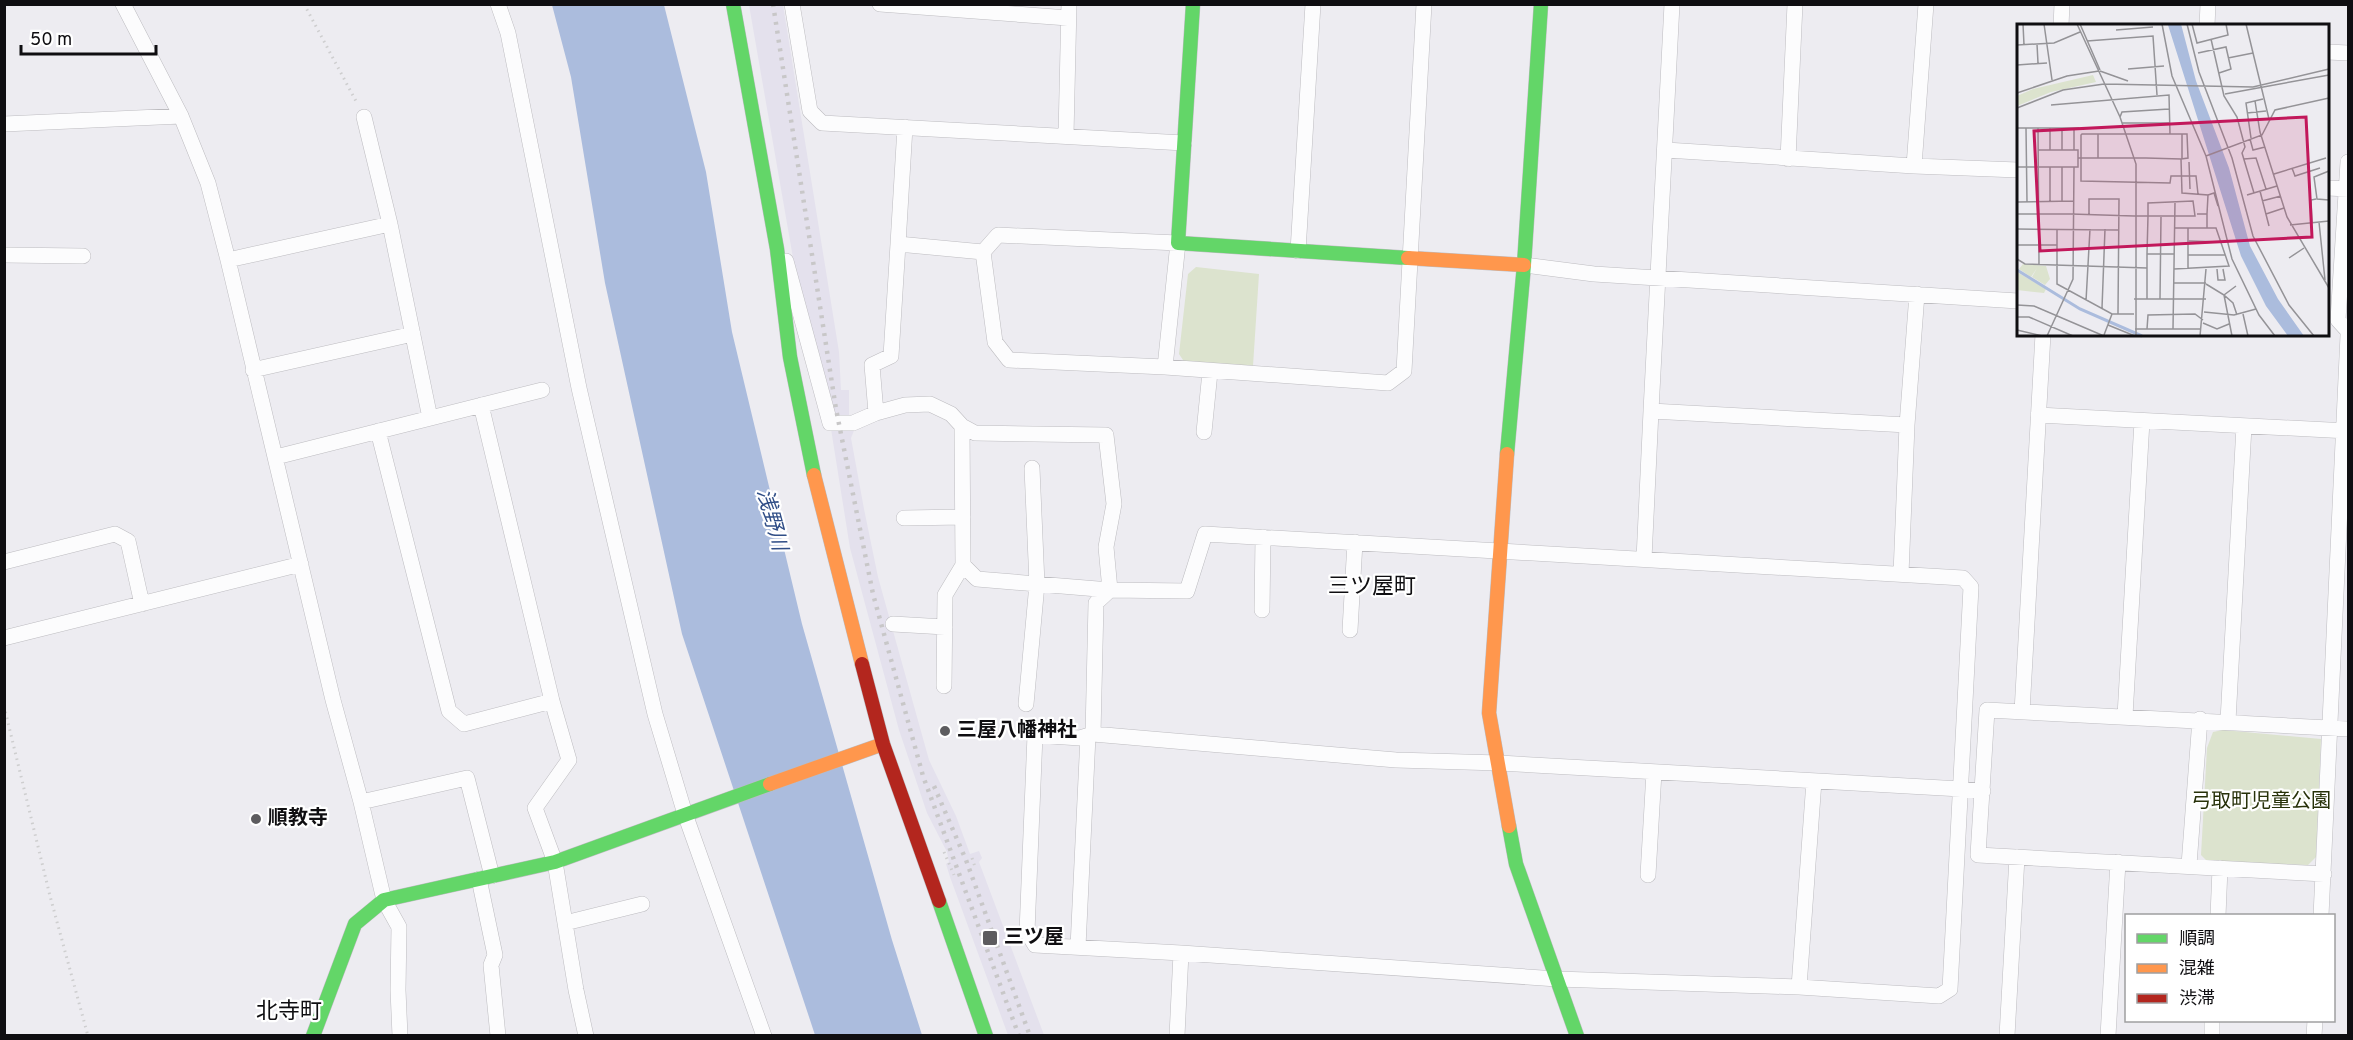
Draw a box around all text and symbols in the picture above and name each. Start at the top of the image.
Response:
scale bar [21,18,156,56]
inset map [2017,24,2329,336]
text: 50 m [30,29,72,52]
water label: 浅野川 [750,486,793,556]
district label: 三ツ屋町 [1328,574,1416,601]
place label: 三屋八幡神社 [957,718,1077,744]
marker: 三屋八幡神社 [938,724,952,738]
park label: 弓取町児童公園 [2191,789,2331,815]
place label: 順教寺 [268,806,328,832]
marker: 順教寺 [249,812,263,826]
legend [2125,914,2335,1022]
place label: 三ツ屋 [1004,925,1064,951]
text: 順調 [2179,928,2215,951]
marker: 三ツ屋 [981,929,999,947]
text: 混雑 [2179,958,2215,981]
text: 渋滞 [2179,988,2215,1011]
district label: 北寺町 [256,999,322,1026]

